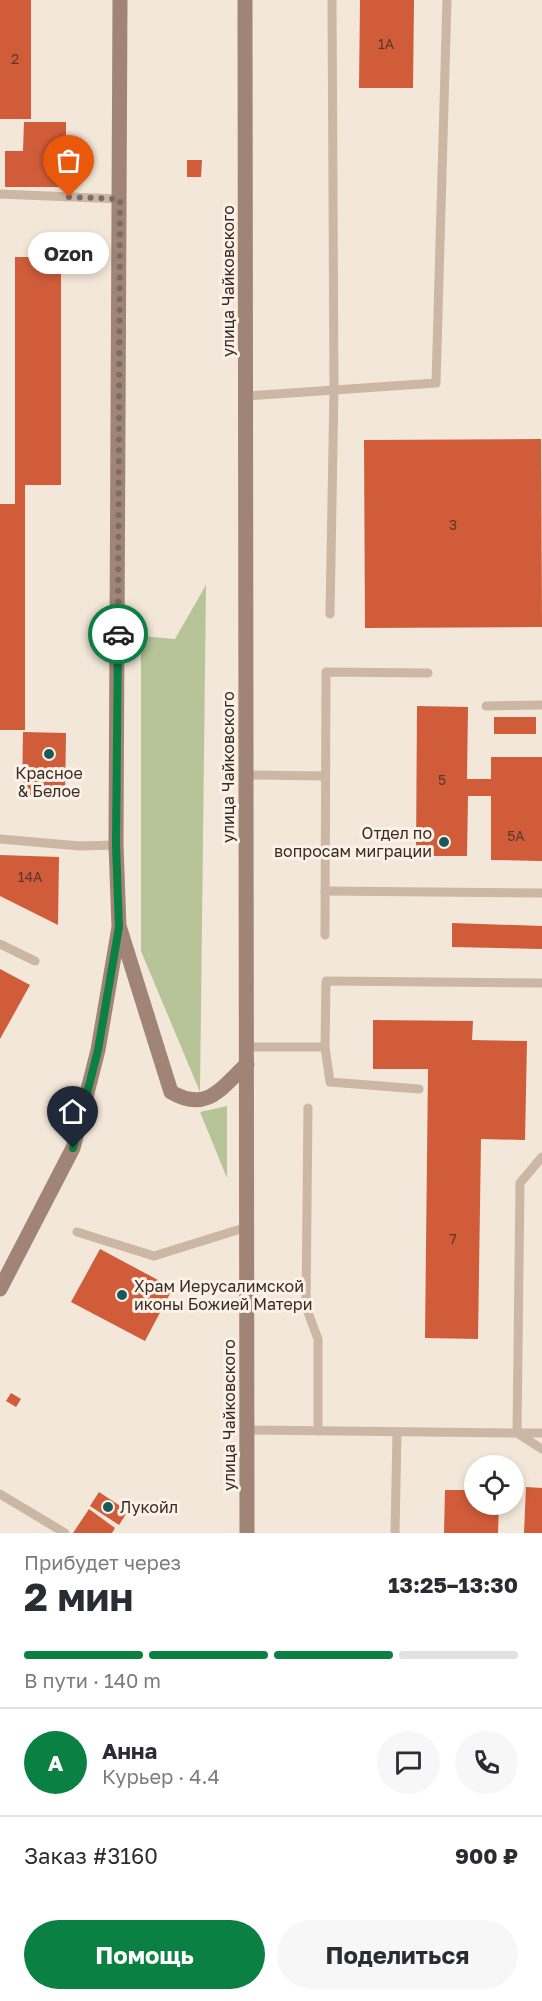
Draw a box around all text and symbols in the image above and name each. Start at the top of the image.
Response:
house number: 1А [378,35,395,52]
house number: 2 [11,50,19,67]
pin [43,135,94,197]
icon: bag [52,144,85,177]
street label: улица Чайковского [218,205,238,357]
callout: Ozon [28,233,110,275]
text: Ozon [44,241,93,265]
house number: 3 [449,516,457,533]
courier [88,604,148,664]
icon: car [102,618,135,651]
street label: улица Чайковского [218,691,238,843]
marker: Красное & Белое [42,747,56,761]
place label: Красное & Белое [15,763,83,801]
house number: 5 [438,771,446,788]
place label: Отдел по вопросам миграции [274,823,432,861]
house number: 5А [507,827,525,844]
marker: Отдел по вопросам миграции [437,835,451,849]
house number: 14А [18,868,43,885]
pin [47,1086,98,1148]
icon: home [56,1095,89,1128]
house number: 7 [449,1230,457,1247]
place label: Храм Иерусалимской иконы Божией Матери [134,1276,312,1314]
marker: Храм Иерусалимской иконы Божией Матери [115,1288,129,1302]
street label: улица Чайковского [219,1339,239,1491]
map controls [464,1455,524,1515]
button: locate [464,1455,524,1515]
place label: Лукойл [120,1497,178,1517]
marker: Лукойл [101,1500,115,1514]
text: Прибудет через [24,1550,181,1574]
text: 13:25–13:30 [388,1571,518,1598]
text: 2 мин [24,1573,133,1620]
text: В пути · 140 m [24,1668,161,1692]
button: chat [377,1731,440,1794]
button: phone [455,1731,518,1794]
text: Анна [102,1737,157,1764]
text: А [48,1749,63,1776]
text: Курьер · 4.4 [102,1764,220,1788]
text: Заказ #3160 [24,1842,158,1869]
text: 900 ₽ [455,1842,518,1869]
button: Помощь [24,1920,265,1989]
button: Поделиться [277,1920,518,1989]

